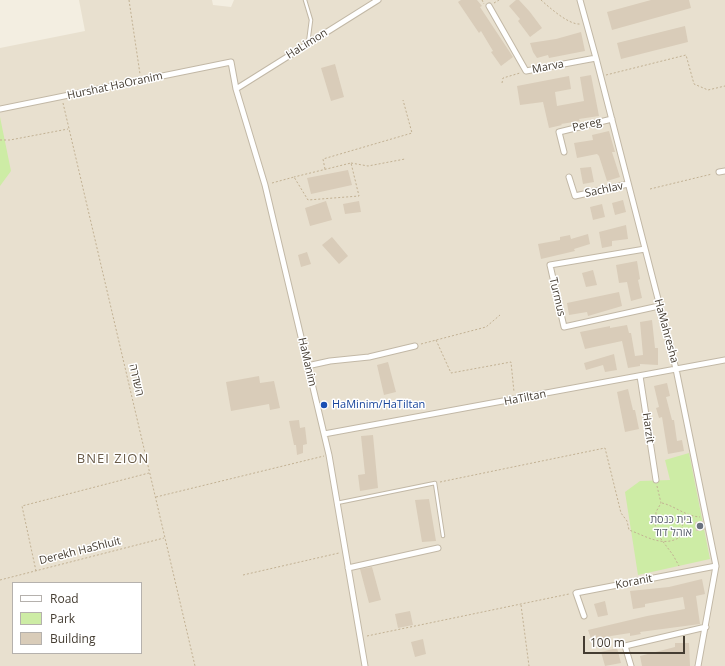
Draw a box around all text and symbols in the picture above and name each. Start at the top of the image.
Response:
street label: HaLimon [284,26,330,62]
street label: Marva [531,57,565,77]
street label: Hurshat HaOranim [66,69,164,103]
street label: Pereg [571,115,603,135]
street label: Sachlav [584,180,624,200]
street label: Turmus [546,276,568,318]
street label: HaMahresha [651,298,681,364]
street label: HaManim [295,336,319,388]
street label: השדרה [126,363,146,397]
street label: HaTiltan [503,387,547,409]
place label: HaMinim/HaTiltan [332,398,425,412]
marker: HaMinim/HaTiltan [319,400,329,410]
street label: Harzit [639,412,657,444]
district label: BNEI ZION [77,451,149,467]
place label: בית כנסת אוהל דוד [650,513,692,539]
marker: בית כנסת אוהל דוד [695,521,705,531]
street label: Derekh HaShluit [38,535,122,567]
street label: Koranit [614,572,654,592]
legend [12,582,142,654]
text: Road [50,590,79,607]
text: Park [50,610,75,627]
scale bar [585,628,687,654]
text: Building [50,630,95,647]
text: 100 m [590,634,625,651]

